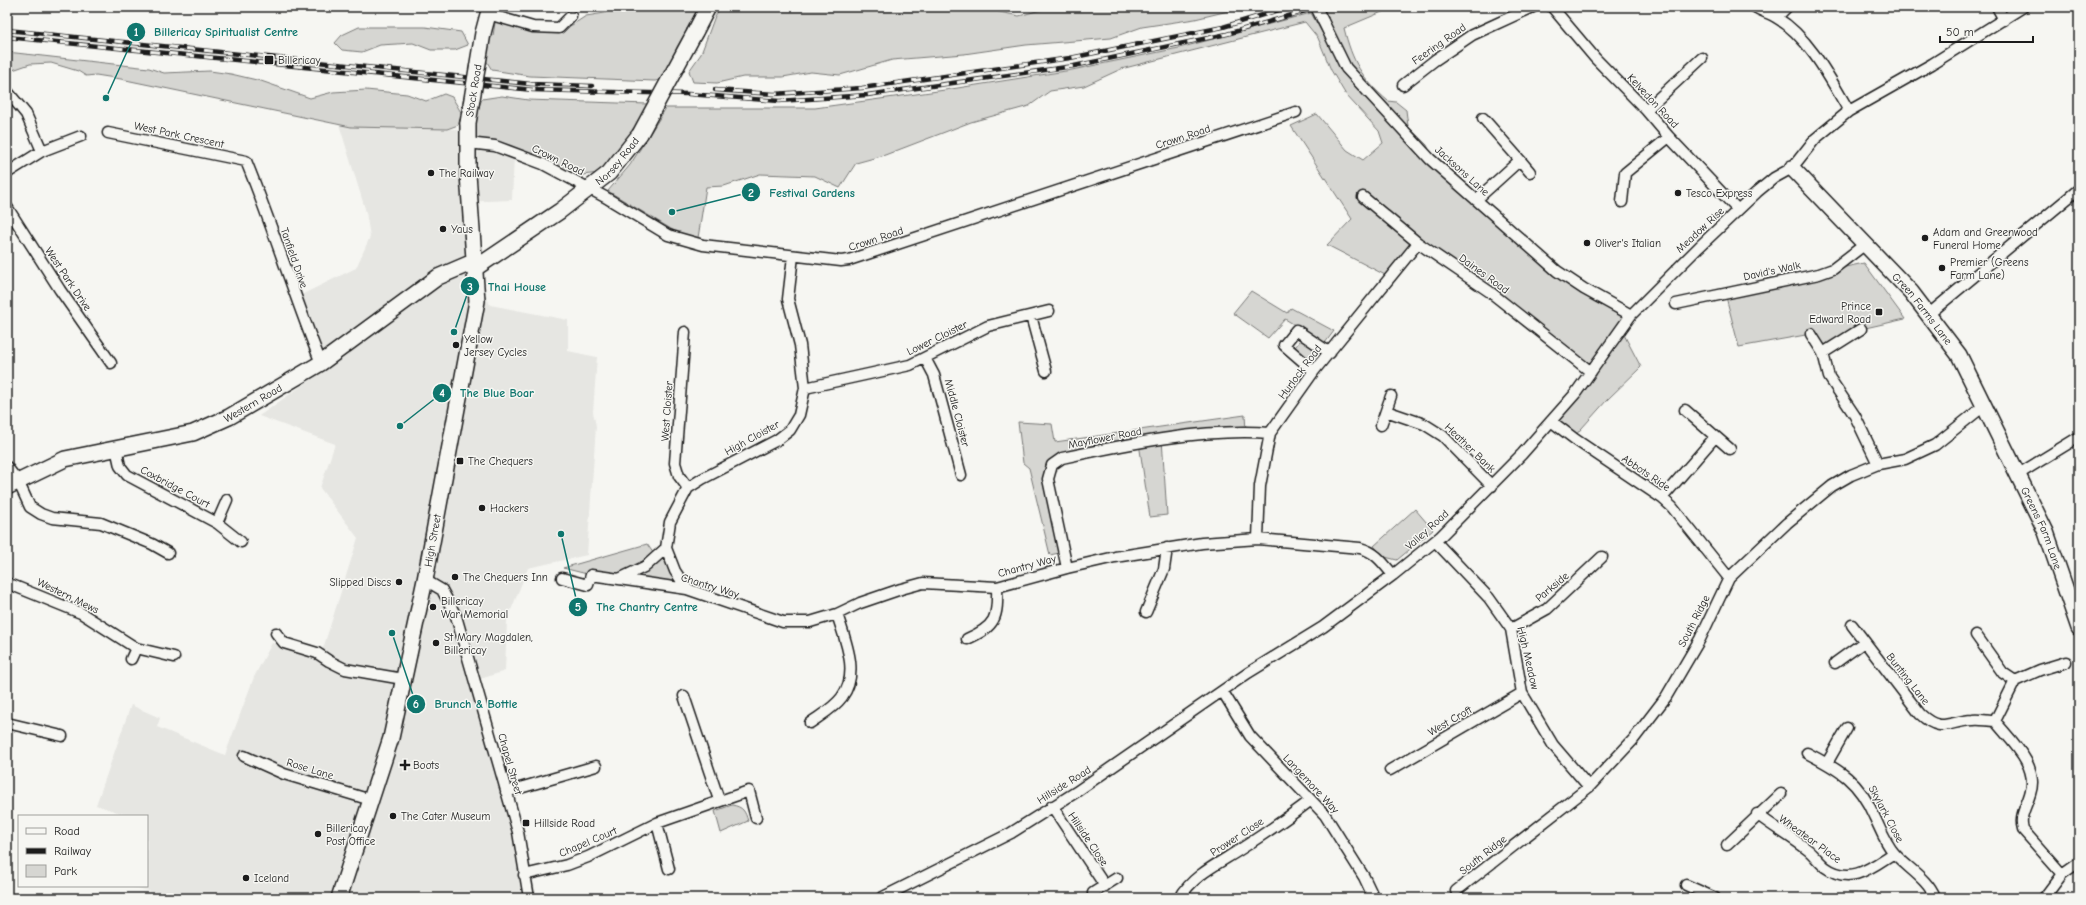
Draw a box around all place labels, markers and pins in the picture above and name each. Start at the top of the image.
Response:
callout: Billericay Spiritualist Centre [126,20,305,44]
marker: Billericay [263,54,275,66]
place label: Billericay [278,54,320,67]
place label: The Railway [439,167,494,180]
marker: The Railway [426,168,436,178]
callout: Festival Gardens [741,180,863,204]
place label: Tesco Express [1686,187,1753,200]
marker: Tesco Express [1673,188,1683,198]
place label: Yaus [451,223,473,236]
marker: Yaus [438,224,448,234]
place label: Adam and Greenwood Funeral Home [1933,226,2038,252]
marker: Adam and Greenwood Funeral Home [1920,233,1930,243]
place label: Oliver's Italian [1595,237,1661,250]
marker: Oliver's Italian [1582,238,1592,248]
place label: Premier (Greens Farm Lane) [1950,256,2029,282]
marker: Premier (Greens Farm Lane) [1937,263,1947,273]
callout: Thai House [460,274,554,298]
place label: Prince Edward Road [1809,300,1871,326]
marker: Prince Edward Road [1874,307,1884,317]
place label: Yellow Jersey Cycles [464,333,527,359]
marker: Yellow Jersey Cycles [451,340,461,350]
callout: The Blue Boar [432,381,542,405]
place label: The Chequers [468,455,533,468]
marker: The Chequers [455,456,465,466]
place label: Hackers [490,502,529,515]
marker: Hackers [477,503,487,513]
place label: The Chequers Inn [463,571,548,584]
marker: The Chequers Inn [450,572,460,582]
place label: Slipped Discs [329,576,391,589]
marker: Slipped Discs [394,577,404,587]
place label: Billericay War Memorial [441,595,508,621]
callout: The Chantry Centre [568,595,706,619]
marker: Billericay War Memorial [428,602,438,612]
place label: St Mary Magdalen, Billericay [444,631,533,657]
marker: St Mary Magdalen, Billericay [431,638,441,648]
callout: Brunch & Bottle [406,692,525,716]
place label: Boots [413,759,440,772]
marker: Boots [400,760,410,770]
place label: The Cater Museum [401,810,490,823]
marker: The Cater Museum [388,811,398,821]
place label: Hillside Road [534,817,595,830]
marker: Hillside Road [521,818,531,828]
place label: Billericay Post Office [326,822,376,848]
marker: Billericay Post Office [313,829,323,839]
place label: Iceland [254,872,289,885]
marker: Iceland [241,873,251,883]

